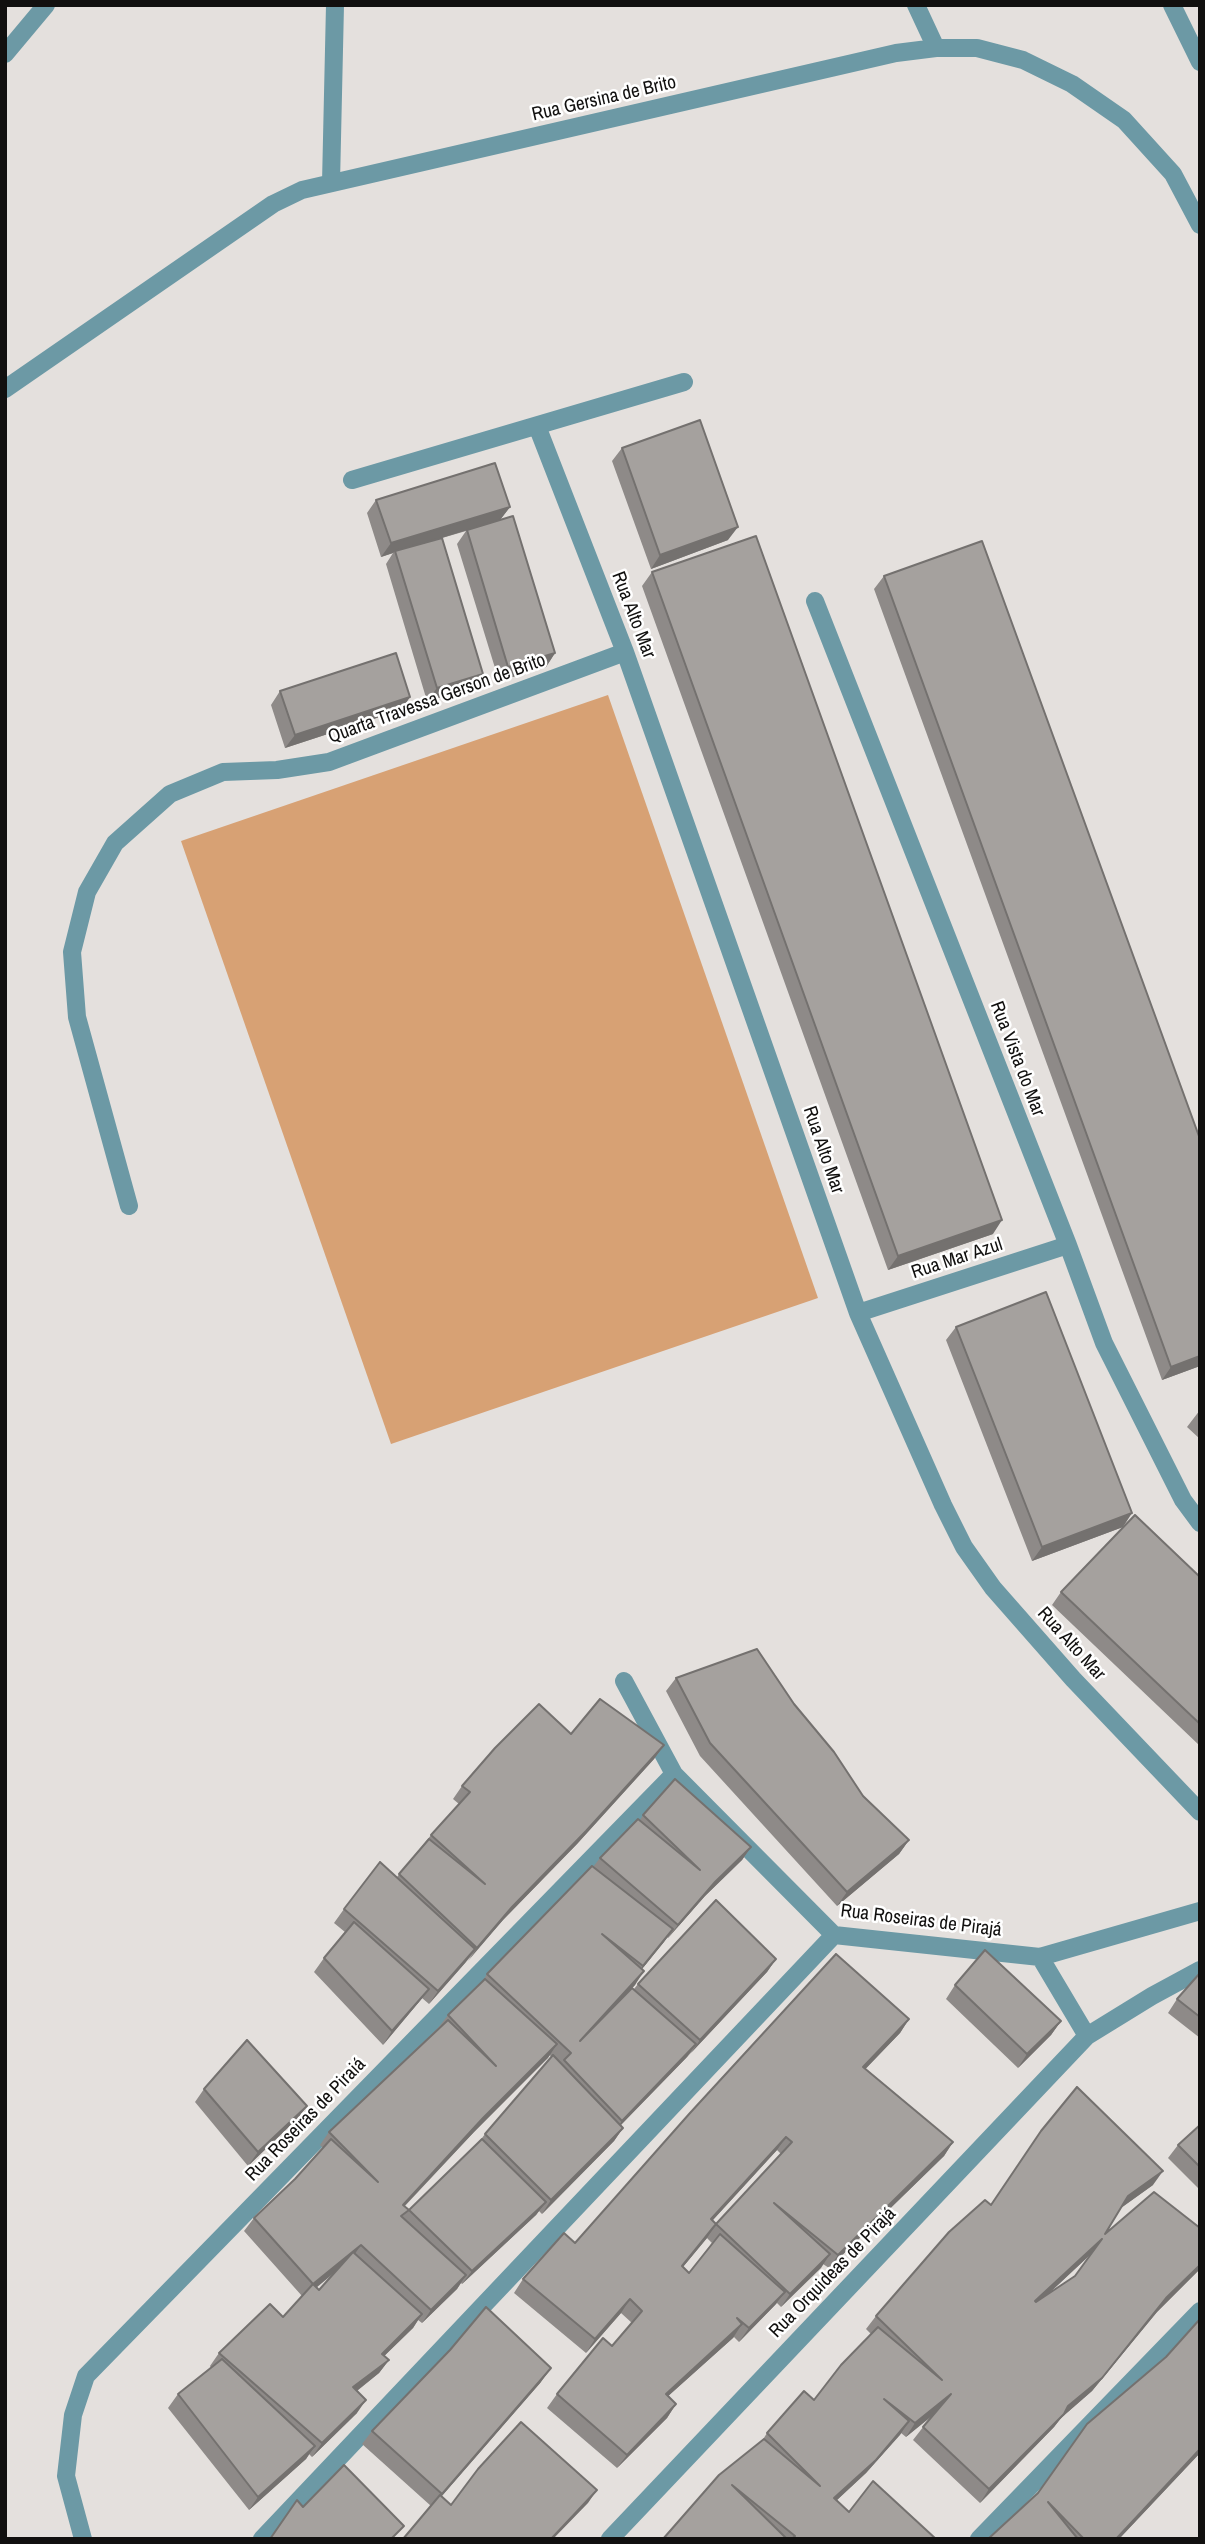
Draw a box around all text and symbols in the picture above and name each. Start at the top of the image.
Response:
street label: Rua Gersina de Brito [530,71,678,127]
street label: Rua Alto Mar [606,568,660,662]
street label: Quarta Travessa Gerson de Brito [325,649,549,749]
street label: Rua Vista do Mar [985,998,1049,1120]
street label: Rua Alto Mar [797,1103,849,1197]
street label: Rua Mar Azul [909,1234,1005,1284]
street label: Rua Alto Mar [1032,1603,1110,1685]
street label: Rua Roseiras de Pirajá [839,1900,1003,1942]
street label: Rua Roseiras de Piraiá [241,2054,371,2186]
street label: Rua Orquideas de Pirajá [765,2203,901,2343]

